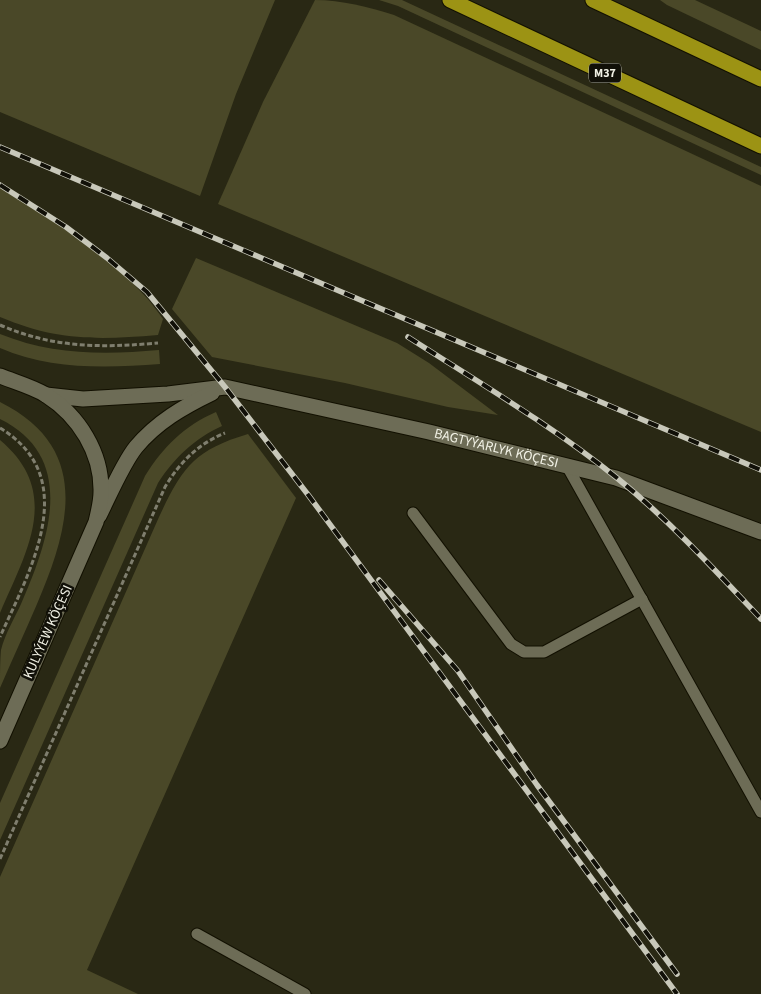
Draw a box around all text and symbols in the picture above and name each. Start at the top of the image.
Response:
road number: M37 [589,64,621,82]
street label: BAGTYÝARLYK KÖÇESI [432,424,560,473]
street label: KULYÝEW KÖÇESI [18,582,78,682]

